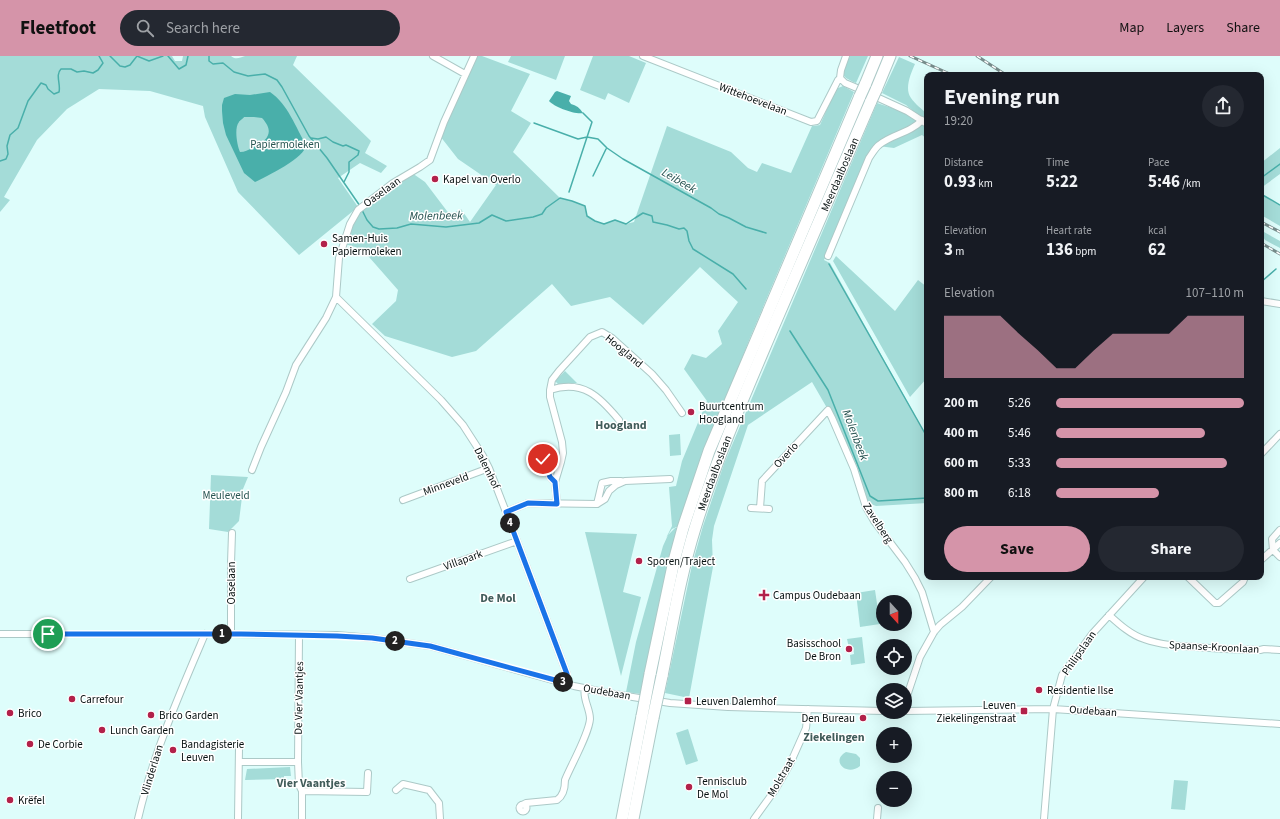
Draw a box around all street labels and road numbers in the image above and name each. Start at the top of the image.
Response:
street label: Wittehoevelaan [717,79,789,119]
street label: Meerdaalboslaan [817,135,862,214]
street label: Oaselaan [360,173,404,211]
street label: Hoogland [602,331,646,371]
street label: Meerdaalboslaan [694,433,735,513]
street label: Overlo [770,439,802,471]
street label: Dalemhof [470,445,504,492]
street label: Minneveld [421,469,471,499]
street label: Zavelberg [859,500,897,547]
street label: Villapark [442,546,485,574]
street label: Oaselaan [224,562,239,604]
street label: Philipslaan [1058,628,1100,678]
street label: Spaanse-Kroonlaan [1168,637,1260,657]
street label: De Vier Vaantjes [291,661,307,735]
street label: Oudebaan [582,680,632,704]
street label: Oudebaan [1069,702,1117,720]
street label: Vlinderlaan [137,743,167,797]
street label: Molstraat [764,754,798,799]

